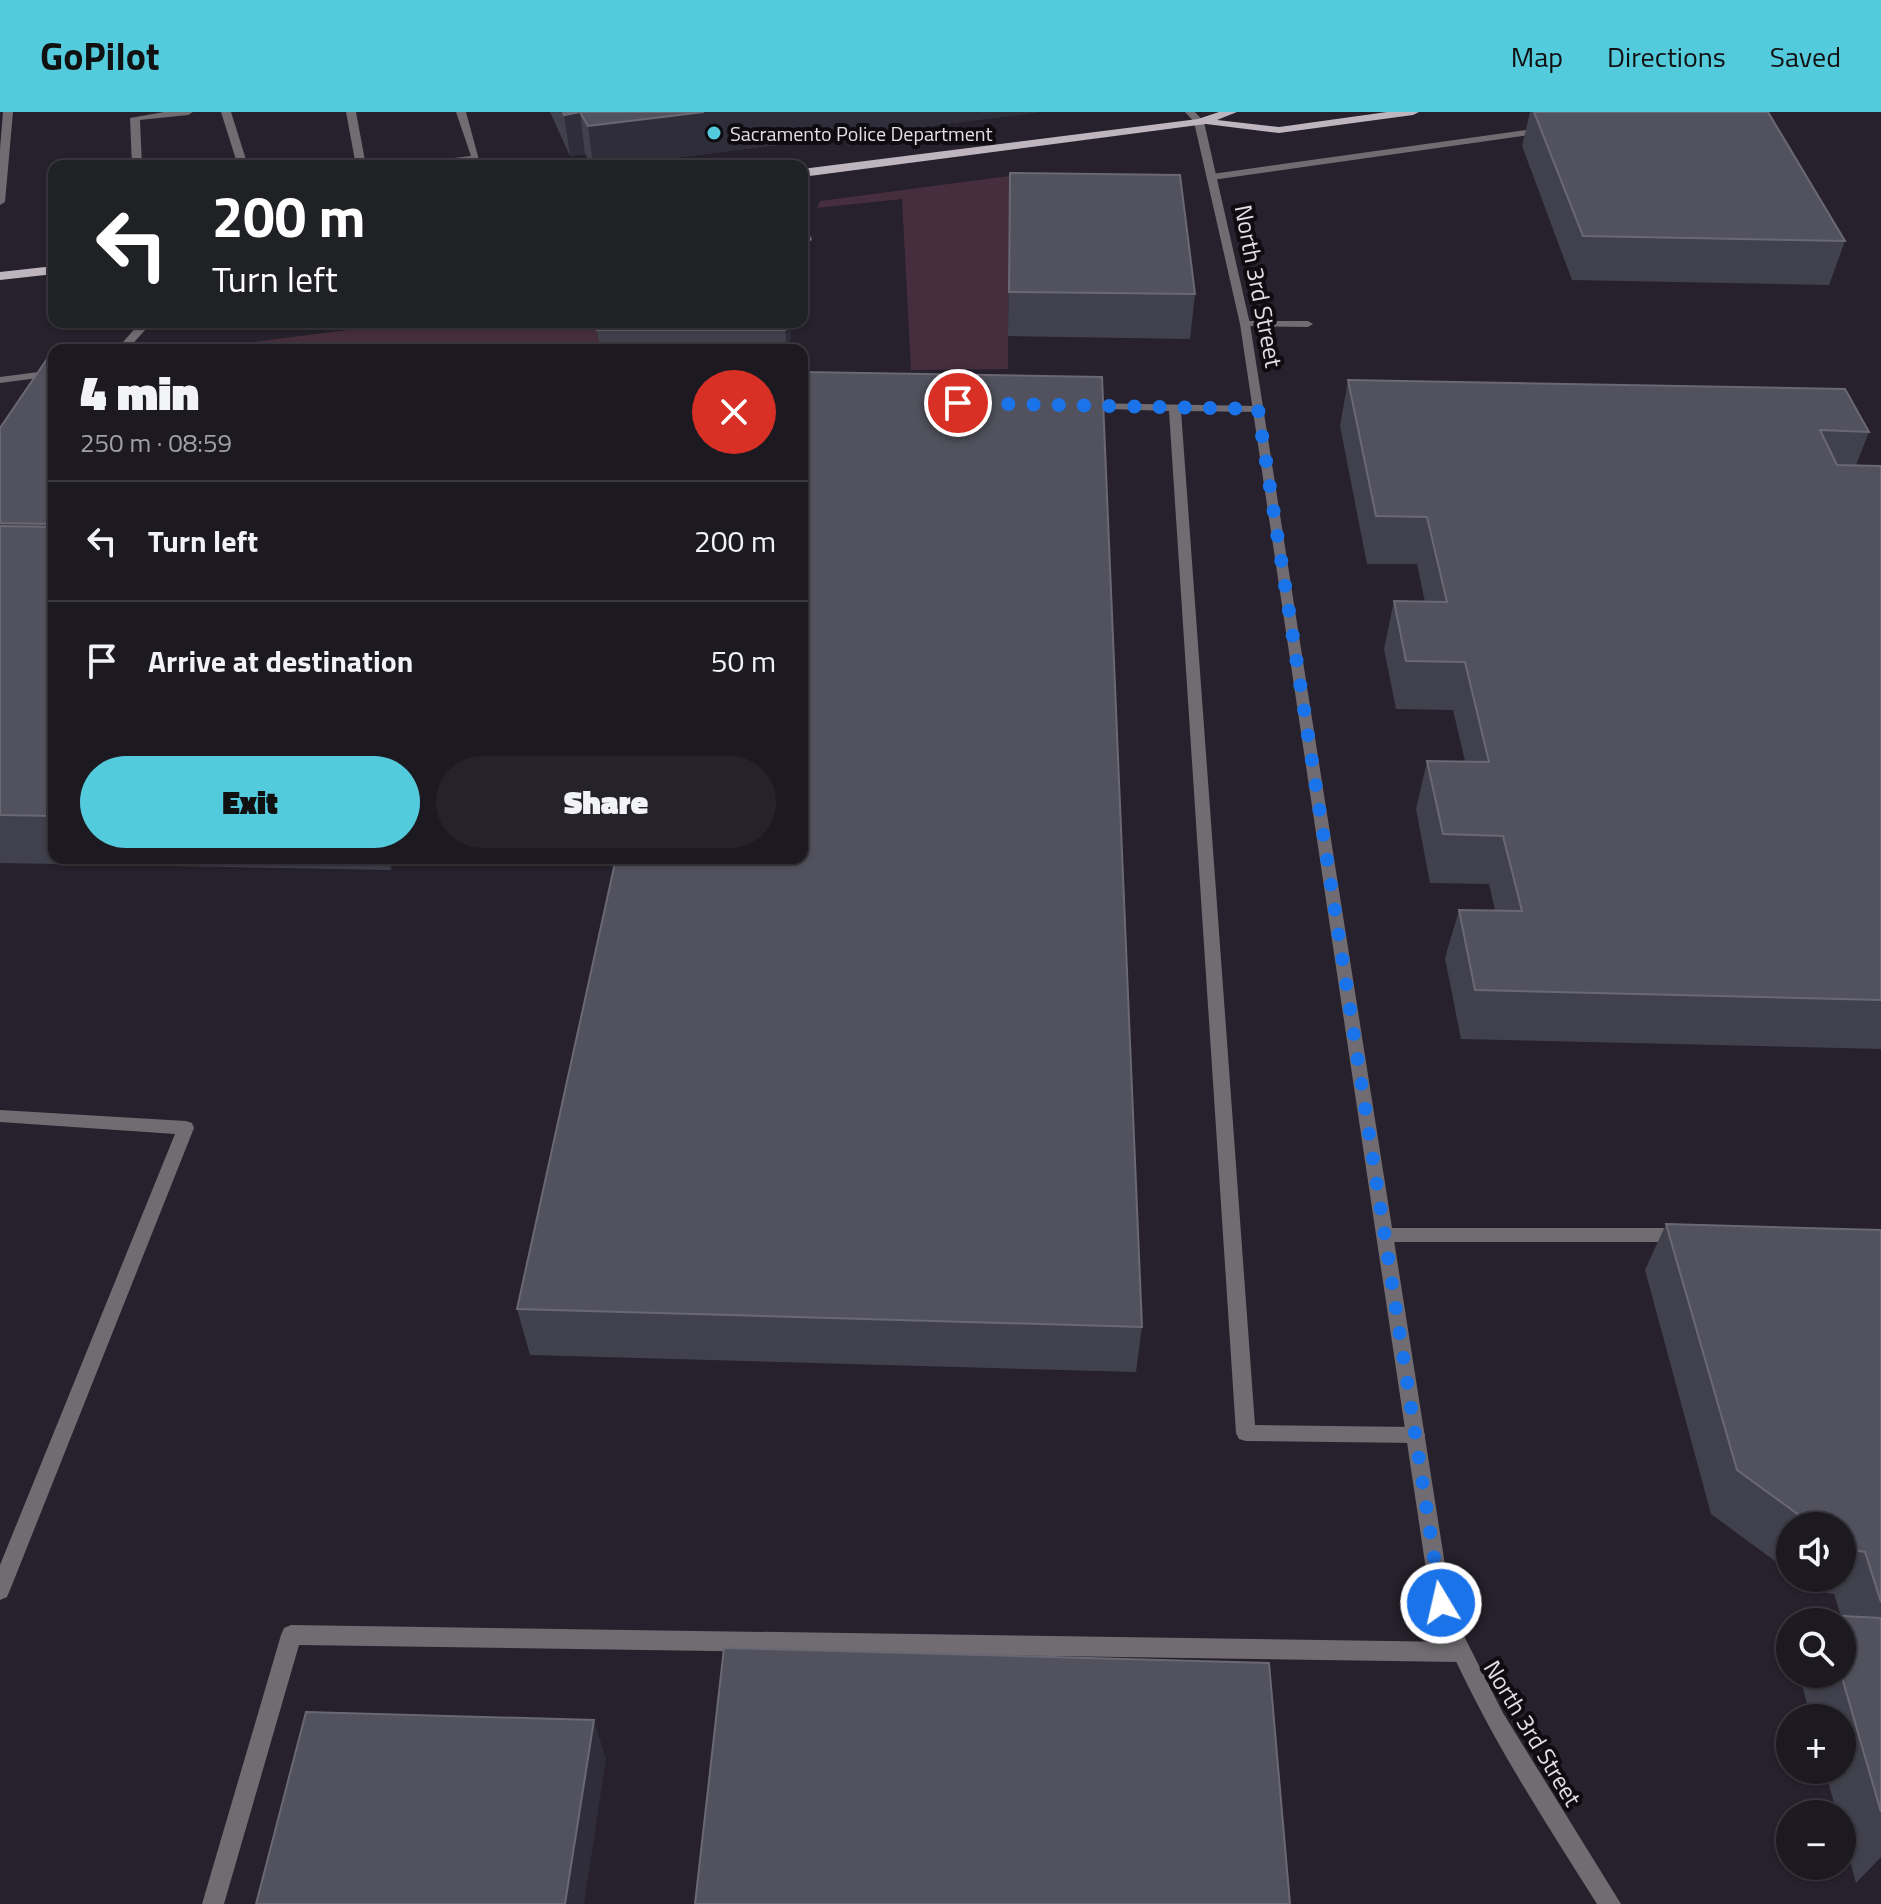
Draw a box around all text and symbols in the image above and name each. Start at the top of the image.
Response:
text: GoPilot [40,27,160,85]
text: Map [1511,35,1563,78]
text: Directions [1607,35,1726,78]
text: Saved [1770,35,1841,78]
place label: Sacramento Police Department [730,118,992,149]
marker: Sacramento Police Department [705,124,723,142]
text: 200 m [212,174,365,259]
icon: left [80,192,184,296]
street label: North 3rd Street [1226,202,1293,371]
text: Turn left [212,251,338,306]
text: 4 min [80,356,199,429]
pin [924,369,992,437]
button: close [692,370,776,454]
icon: arrive [936,381,980,425]
text: 250 m · 08:59 [80,423,232,462]
text: Turn left [148,518,258,564]
text: 200 m [694,518,776,564]
icon: left [80,519,124,563]
text: Arrive at destination [148,638,413,684]
text: 50 m [711,638,776,684]
icon: arrive [80,639,124,683]
button: Exit [80,756,420,848]
button: Share [436,756,776,848]
map controls [1776,1512,1856,1880]
button: sound [1776,1512,1856,1592]
position arrow [1399,1561,1483,1645]
button: search [1776,1608,1856,1688]
street label: North 3rd Street [1475,1653,1591,1813]
button: + [1776,1704,1856,1784]
button: − [1776,1800,1856,1880]

